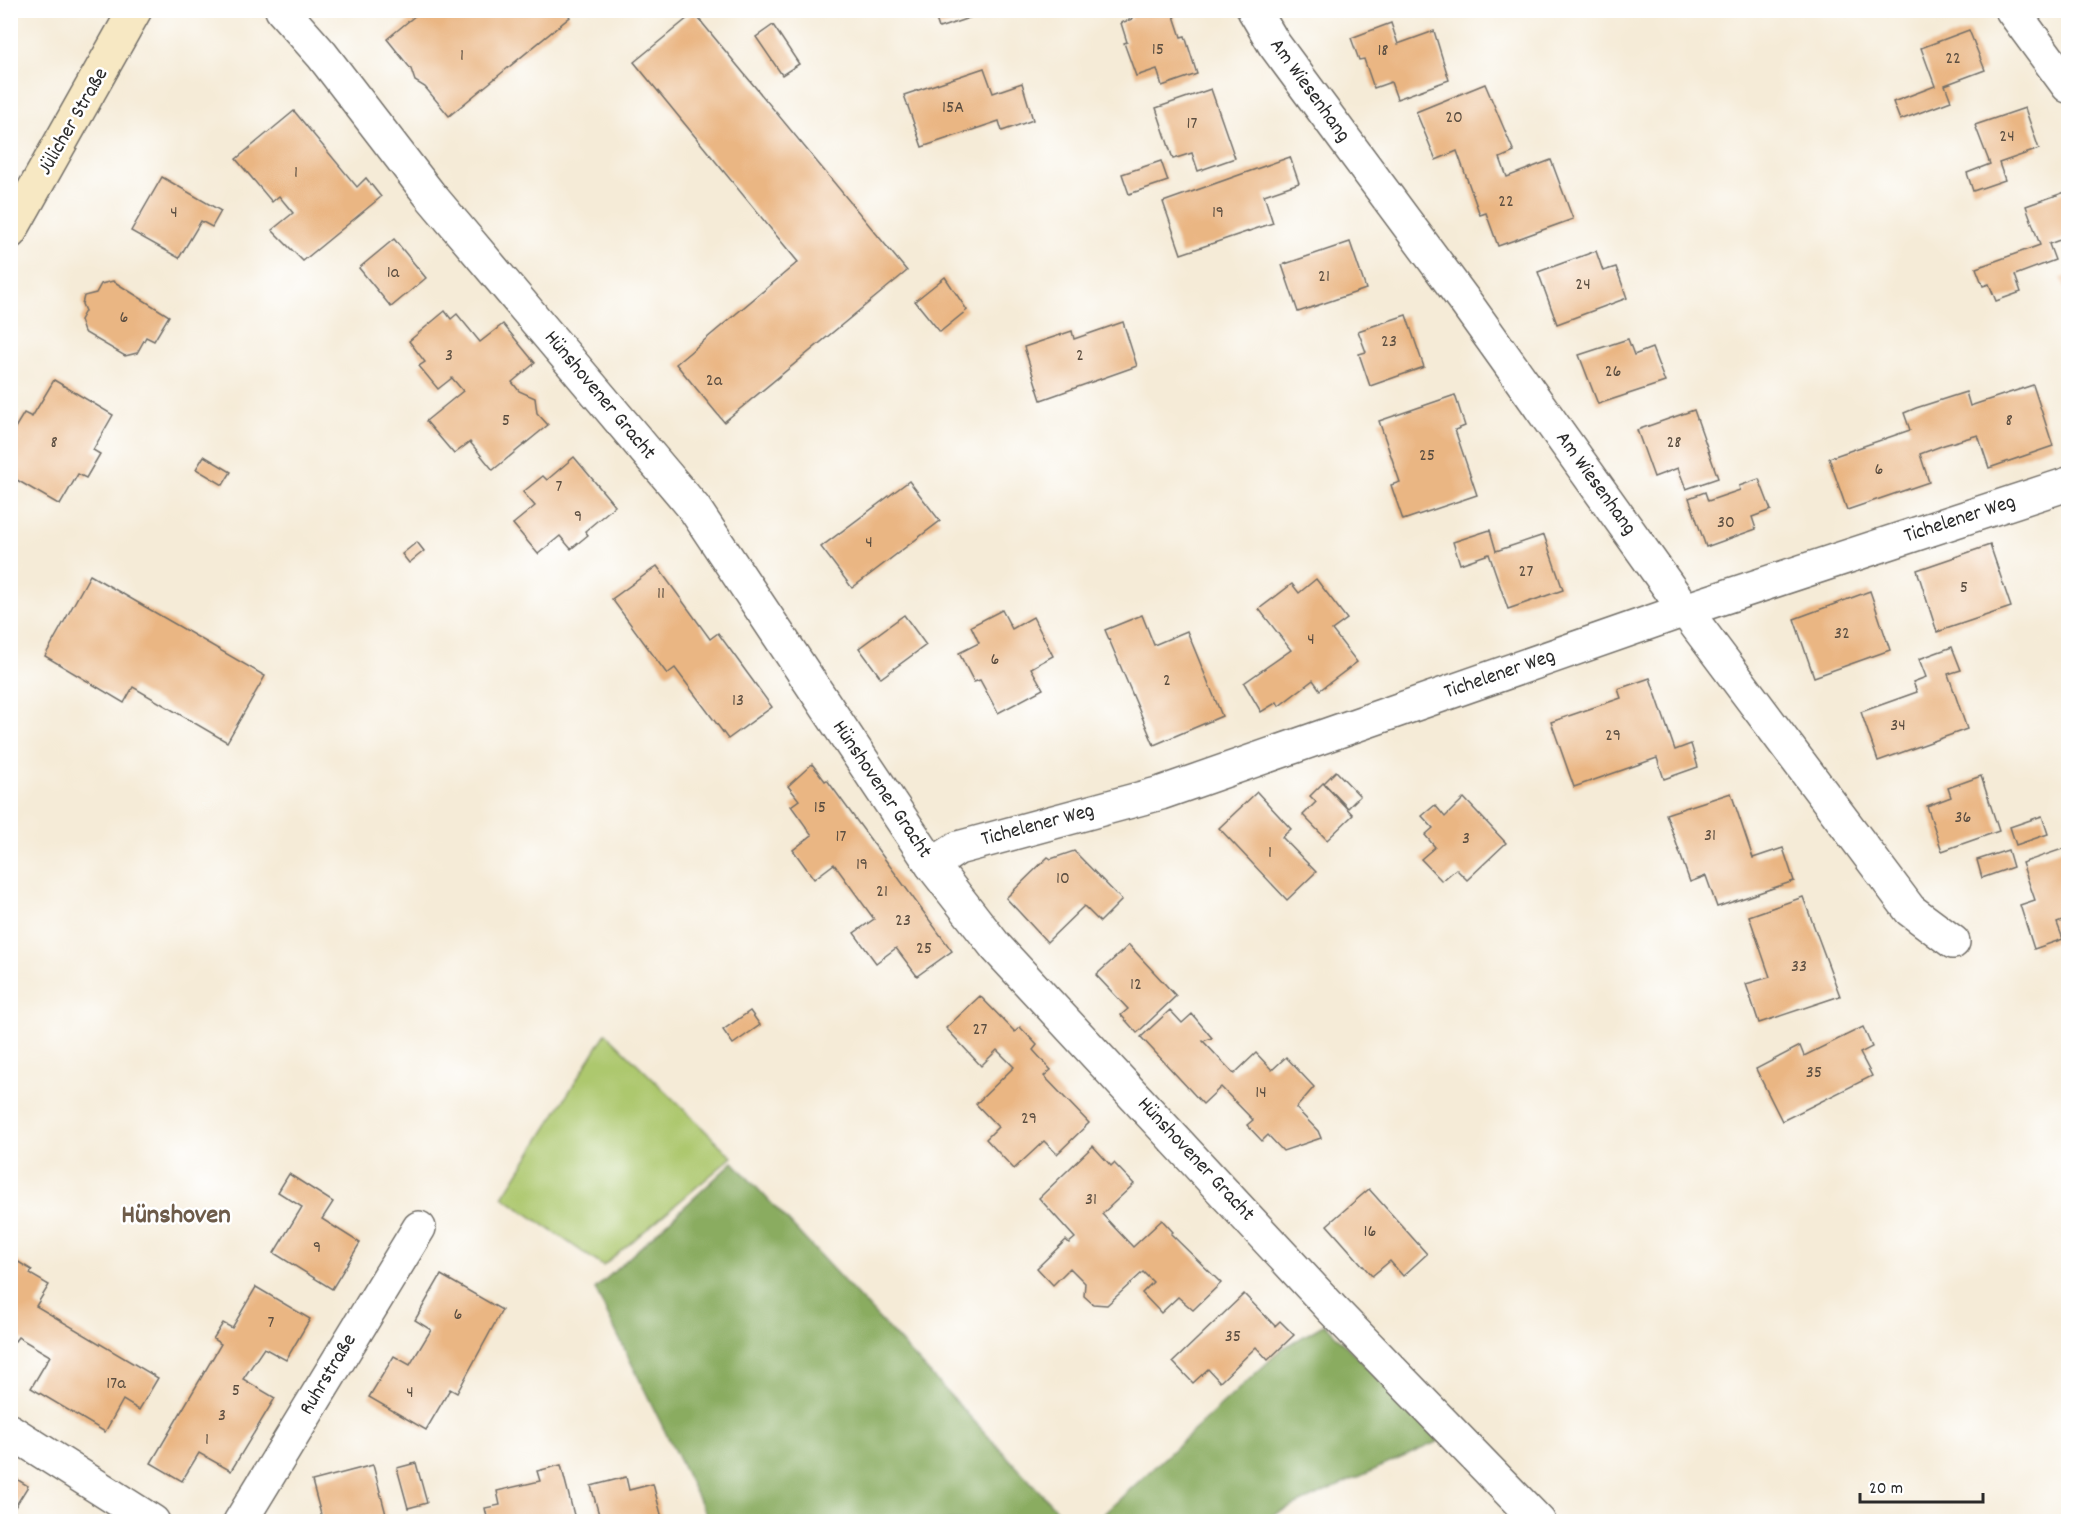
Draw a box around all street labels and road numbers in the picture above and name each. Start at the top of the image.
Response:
street label: Am Wiesenhang [1261,33,1357,149]
street label: Jülicher Straße [31,63,117,181]
street label: Hünshovener Gracht [536,325,662,467]
street label: Am Wiesenhang [1547,426,1643,542]
street label: Tichelener Weg [1900,488,2020,552]
street label: Tichelener Weg [1440,642,1560,708]
street label: Hünshovener Gracht [824,715,939,865]
street label: Tichelener Weg [978,797,1098,855]
street label: Hünshovener Gracht [1129,1091,1261,1229]
street label: Ruhrstraße [293,1329,365,1421]

